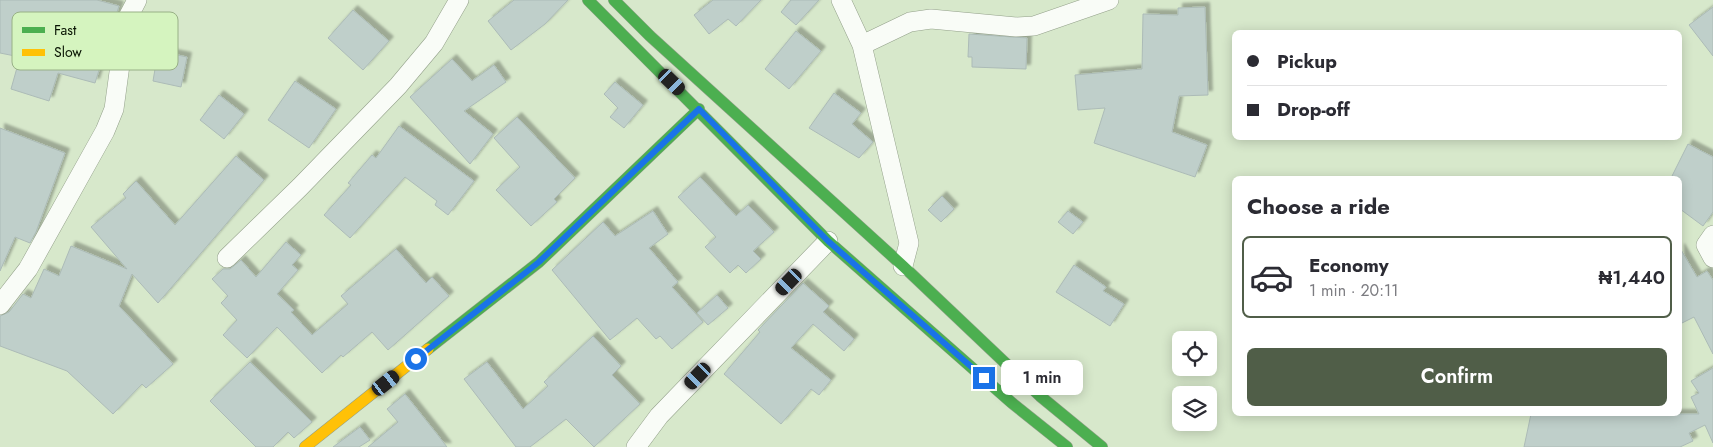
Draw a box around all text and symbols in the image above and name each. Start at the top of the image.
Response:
legend [12,12,178,70]
text: Fast [54,20,77,40]
text: Slow [54,42,82,62]
text: Pickup [1277,48,1337,75]
car [655,66,688,98]
text: Drop-off [1277,96,1350,123]
text: Choose a ride [1247,190,1390,222]
text: Economy [1309,252,1389,279]
icon: car [1249,255,1294,300]
text: ₦1,440 [1599,264,1665,291]
car [773,266,804,298]
text: 1 min · 20:11 [1309,279,1398,302]
map controls [1172,331,1217,431]
button: locate [1172,331,1217,376]
route start [405,348,427,370]
button: Confirm [1247,348,1667,406]
car [682,360,713,392]
callout: 1 min [1002,360,1084,396]
text: 1 min [1023,366,1061,389]
route end [973,367,995,389]
car [369,368,402,398]
button: layers [1172,386,1217,431]

